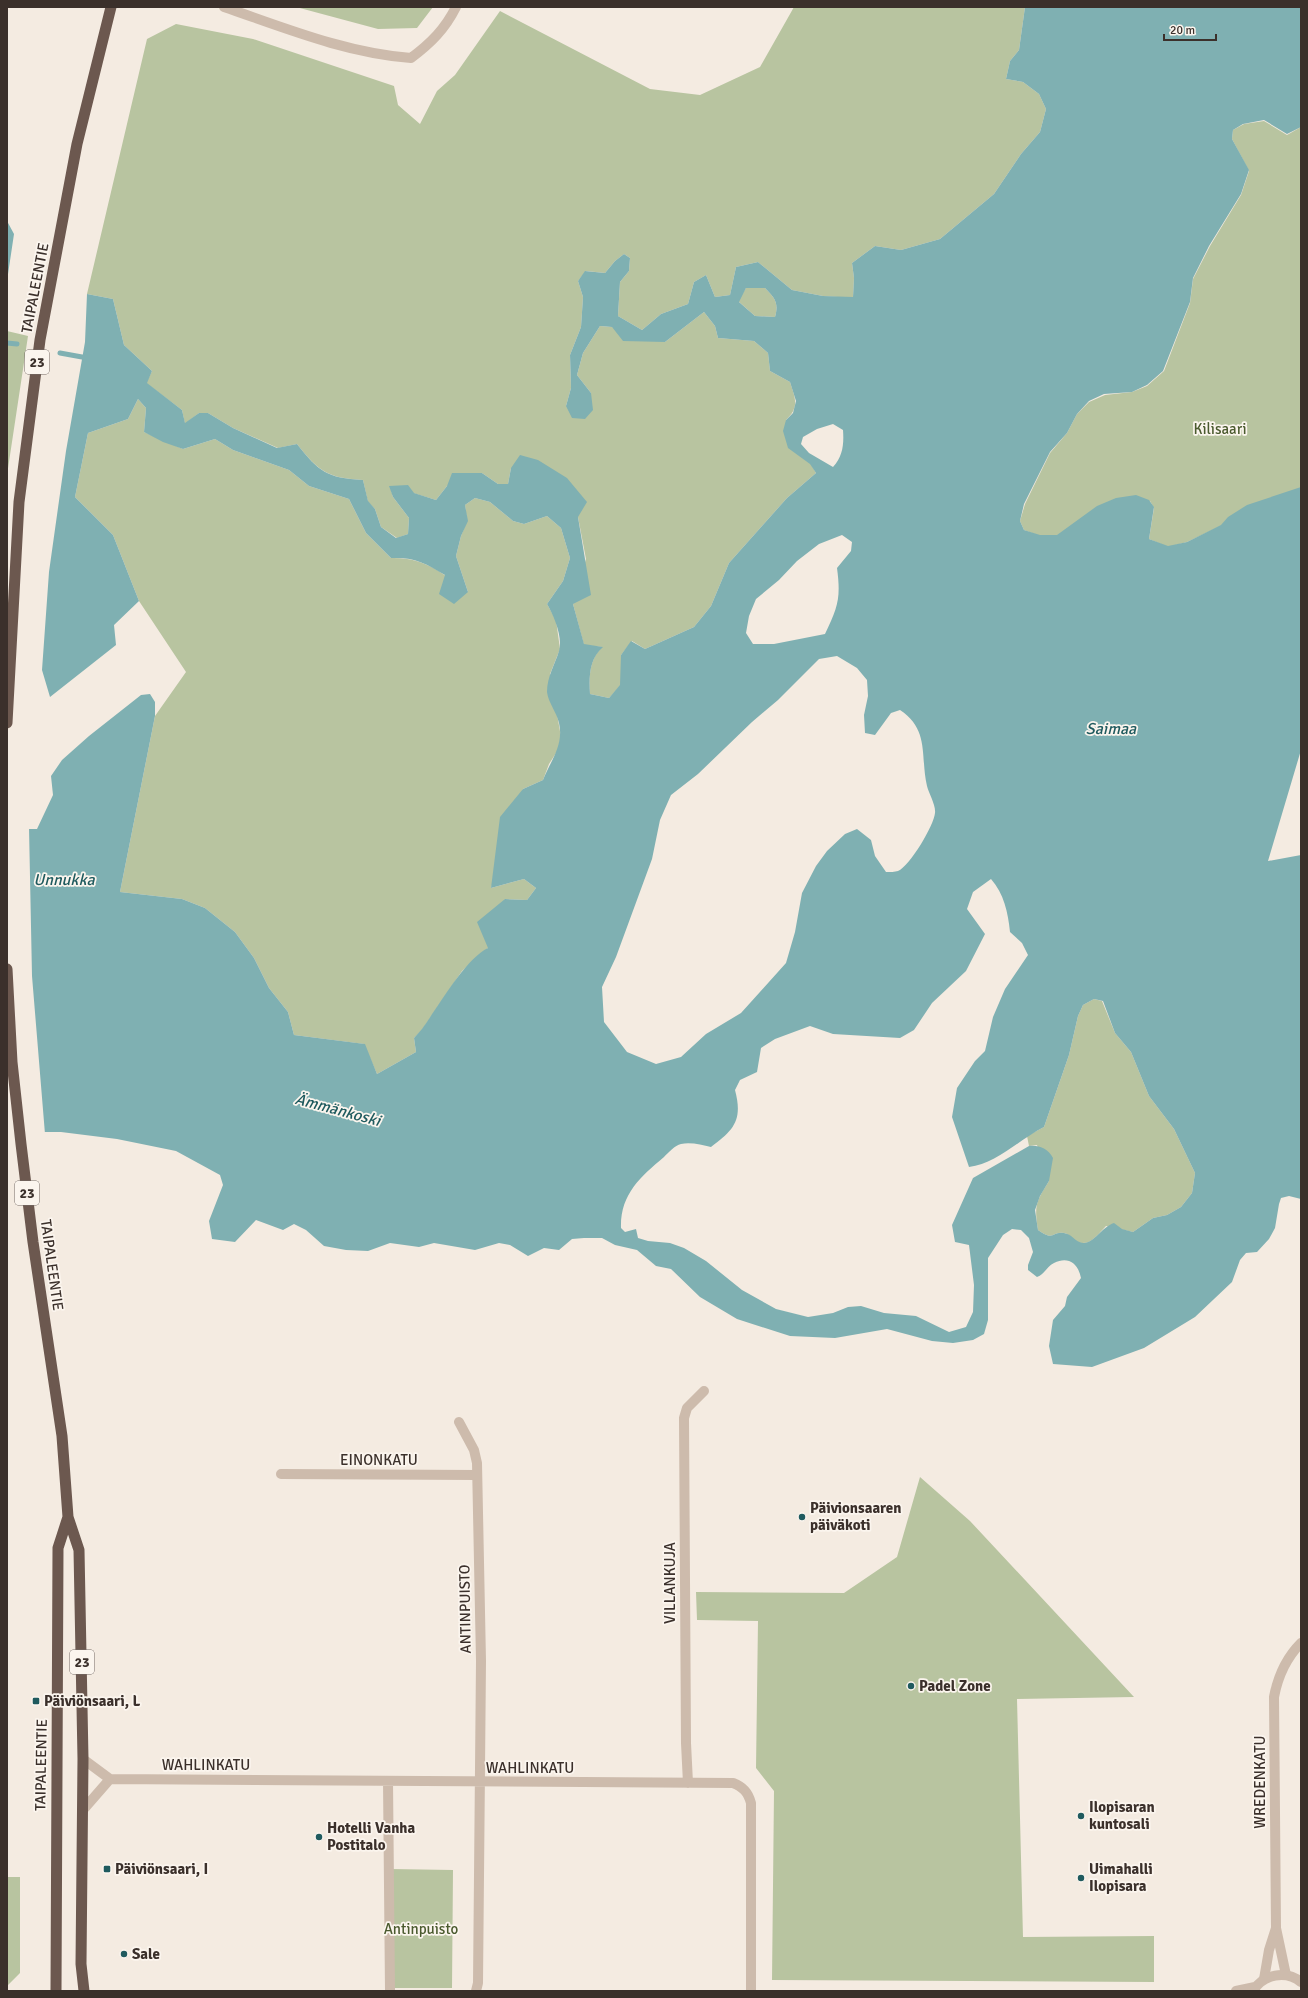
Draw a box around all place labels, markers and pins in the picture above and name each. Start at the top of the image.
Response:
place label: Päivionsaaren päiväkoti [810,1499,901,1534]
marker: Päivionsaaren päiväkoti [797,1512,807,1522]
place label: Padel Zone [919,1677,991,1695]
marker: Padel Zone [906,1681,916,1691]
place label: Päiviönsaari, L [44,1692,141,1710]
marker: Päiviönsaari, L [31,1696,41,1706]
place label: Ilopisaran kuntosali [1089,1798,1155,1833]
marker: Ilopisaran kuntosali [1076,1811,1086,1821]
place label: Hotelli Vanha Postitalo [327,1819,415,1854]
marker: Hotelli Vanha Postitalo [314,1832,324,1842]
place label: Päiviönsaari, I [115,1860,208,1878]
place label: Uimahalli Ilopisara [1089,1860,1153,1895]
marker: Päiviönsaari, I [102,1864,112,1874]
marker: Uimahalli Ilopisara [1076,1873,1086,1883]
place label: Sale [132,1945,160,1963]
marker: Sale [119,1949,129,1959]

